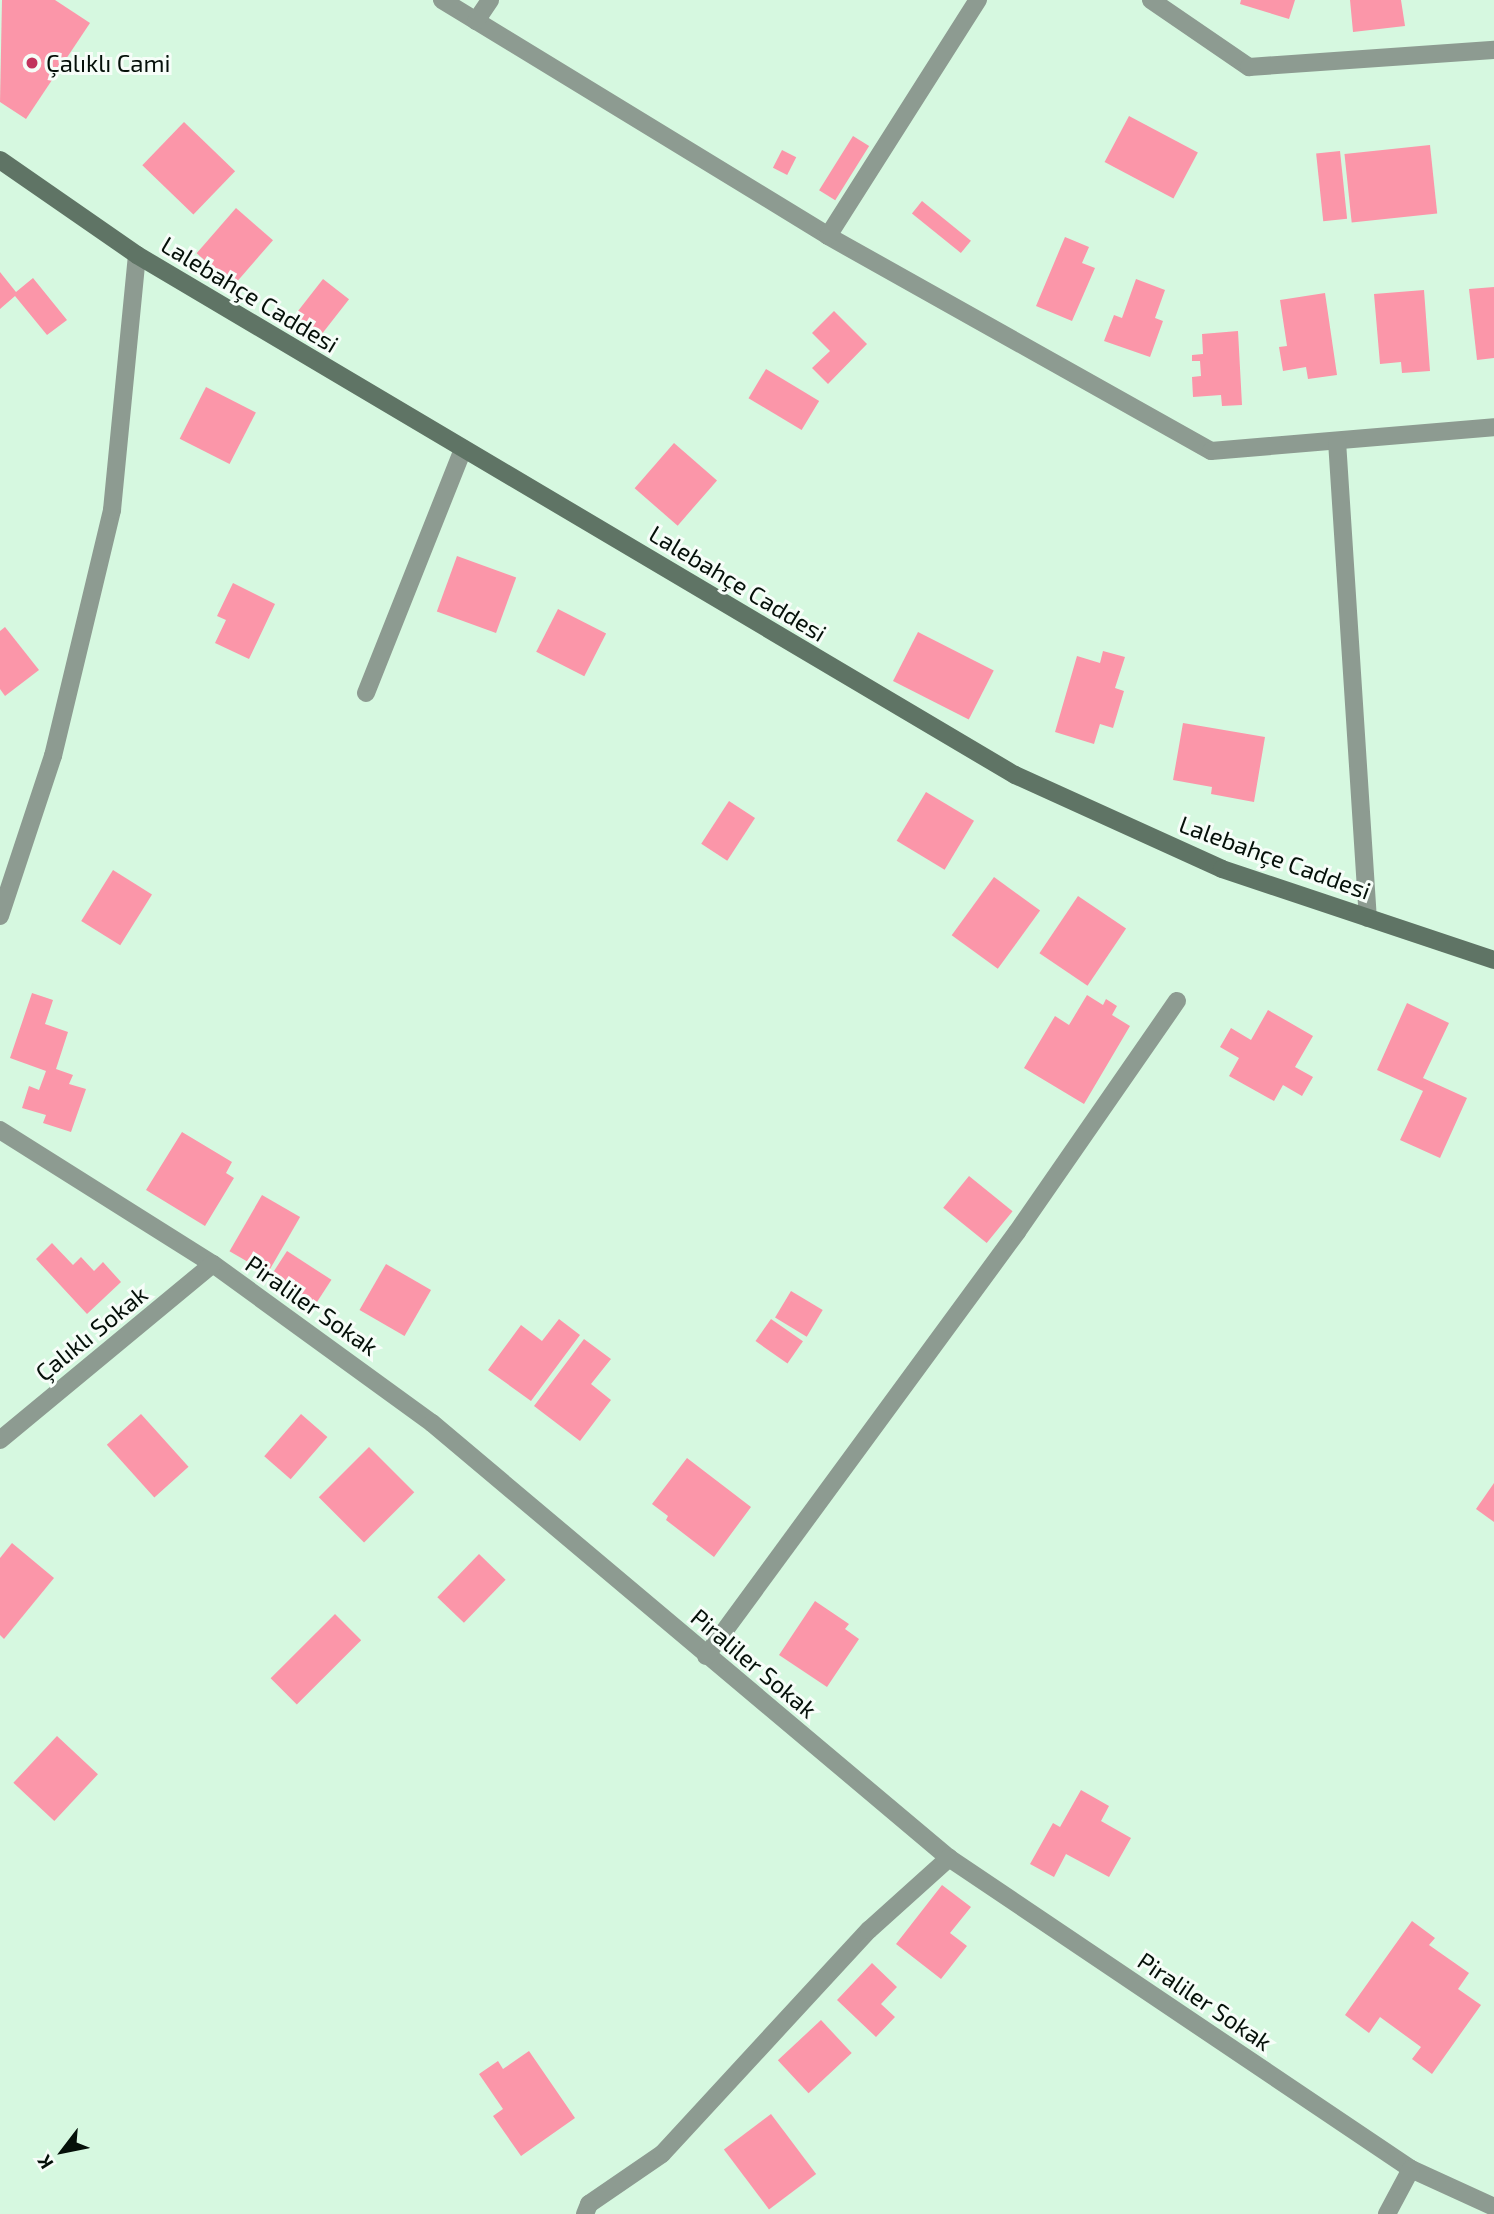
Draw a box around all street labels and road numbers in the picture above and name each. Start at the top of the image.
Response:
street label: Lalebahçe Caddesi [156,230,344,358]
street label: Lalebahçe Caddesi [644,519,832,647]
street label: Lalebahçe Caddesi [1175,809,1375,905]
street label: Piraliler Sokak [240,1249,384,1361]
street label: Çalıklı Sokak [29,1279,153,1387]
street label: Piraliler Sokak [685,1602,823,1724]
street label: Piraliler Sokak [1132,1946,1278,2056]

